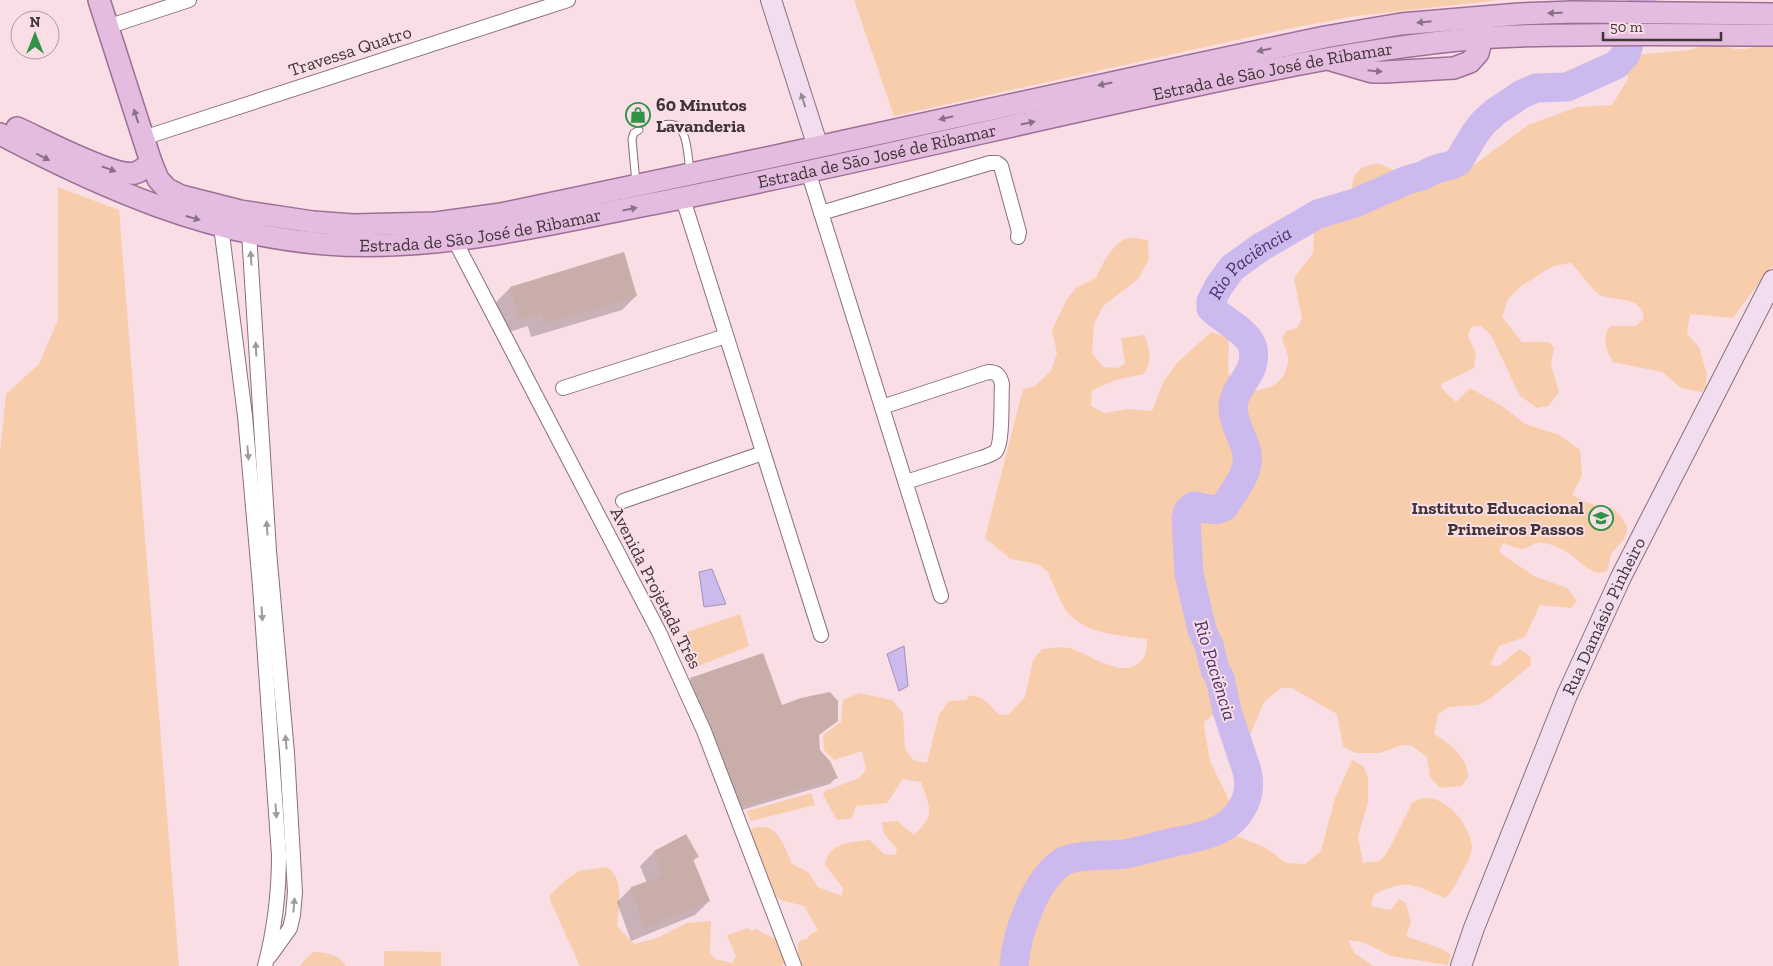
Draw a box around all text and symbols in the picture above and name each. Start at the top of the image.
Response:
one-way arrow [1547,9,1563,17]
north arrow [10,10,60,60]
scale bar [1603,10,1720,42]
text: N [30,14,41,31]
one-way arrow [1416,18,1432,26]
text: 50 m [1610,18,1643,36]
street label: Travessa Quatro [286,21,414,81]
street label: Estrada de São José de Ribamar [1151,37,1394,105]
one-way arrow [1256,46,1272,54]
one-way arrow [1367,67,1383,75]
one-way arrow [1097,80,1113,88]
one-way arrow [799,93,807,108]
place label: 60 Minutos Lavanderia [656,94,747,137]
shop icon: 60 Minutos Lavanderia [625,102,651,128]
one-way arrow [132,108,140,123]
one-way arrow [939,114,954,122]
street label: Estrada de São José de Ribamar [755,119,998,193]
one-way arrow [1021,119,1036,127]
one-way arrow [36,153,50,161]
one-way arrow [101,165,116,173]
street label: Estrada de São José de Ribamar [359,203,603,257]
one-way arrow [622,204,638,212]
one-way arrow [186,215,201,223]
water label: Rio Paciência [1203,221,1295,303]
one-way arrow [246,249,254,265]
one-way arrow [251,340,259,356]
one-way arrow [244,445,252,461]
place label: Instituto Educacional Primeiros Passos [1411,497,1584,540]
street label: Avenida Projetada Três [606,503,706,673]
school or university icon: Instituto Educacional Primeiros Passos [1588,505,1614,531]
one-way arrow [263,520,271,536]
street label: Rua Damásio Pinheiro [1557,534,1650,699]
one-way arrow [258,607,266,623]
water label: Rio Paciência [1189,617,1242,723]
one-way arrow [282,734,290,750]
one-way arrow [272,804,280,820]
one-way arrow [291,896,299,912]

